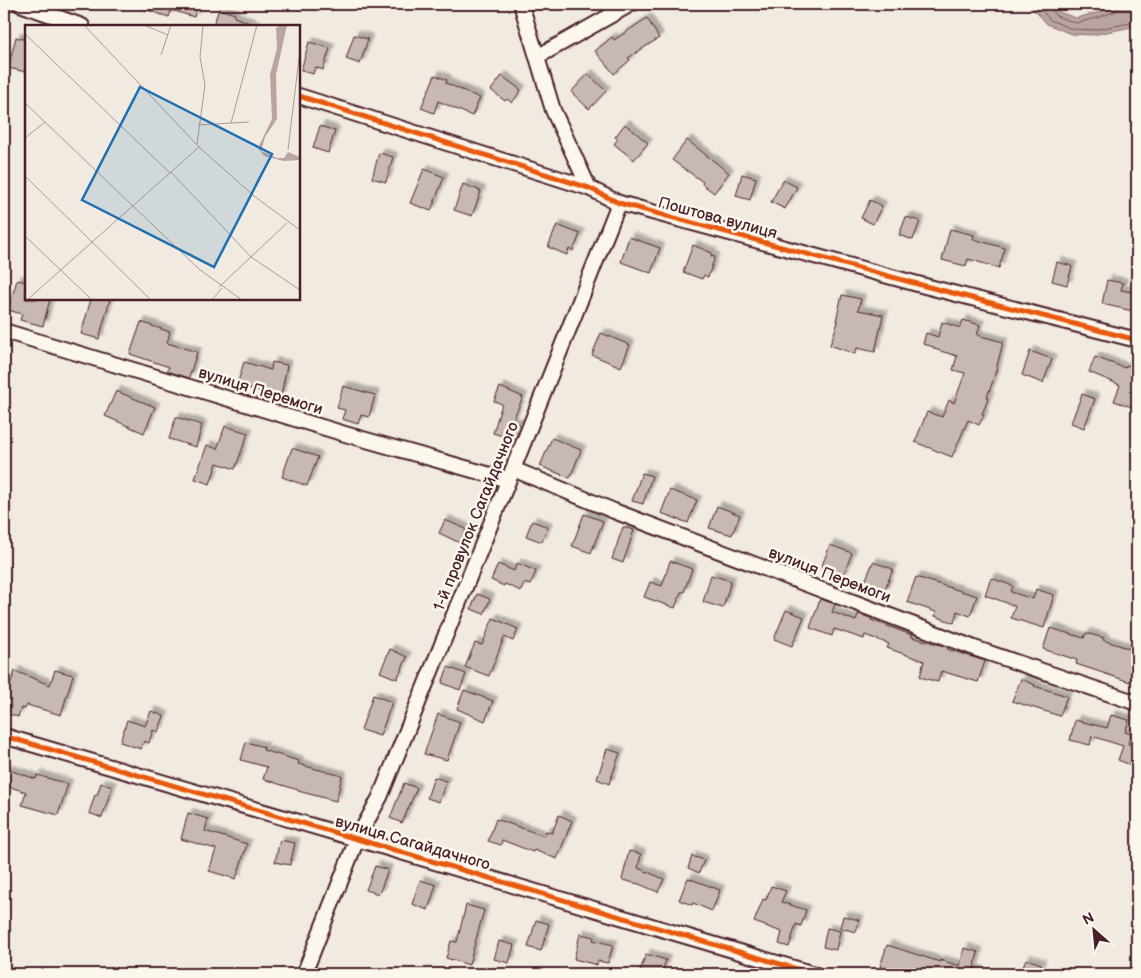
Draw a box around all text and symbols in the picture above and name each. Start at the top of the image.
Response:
inset map [25,25,300,300]
street label: Поштова вулиця [656,193,779,243]
street label: вулиця Перемоги [196,363,325,419]
street label: 1-й провулок Сагайдачного [430,419,523,614]
street label: вулиця Перемоги [766,543,893,607]
street label: вулиця Сагайдачного [333,812,492,875]
north arrow [1068,906,1118,956]
text: N [1080,909,1097,929]

